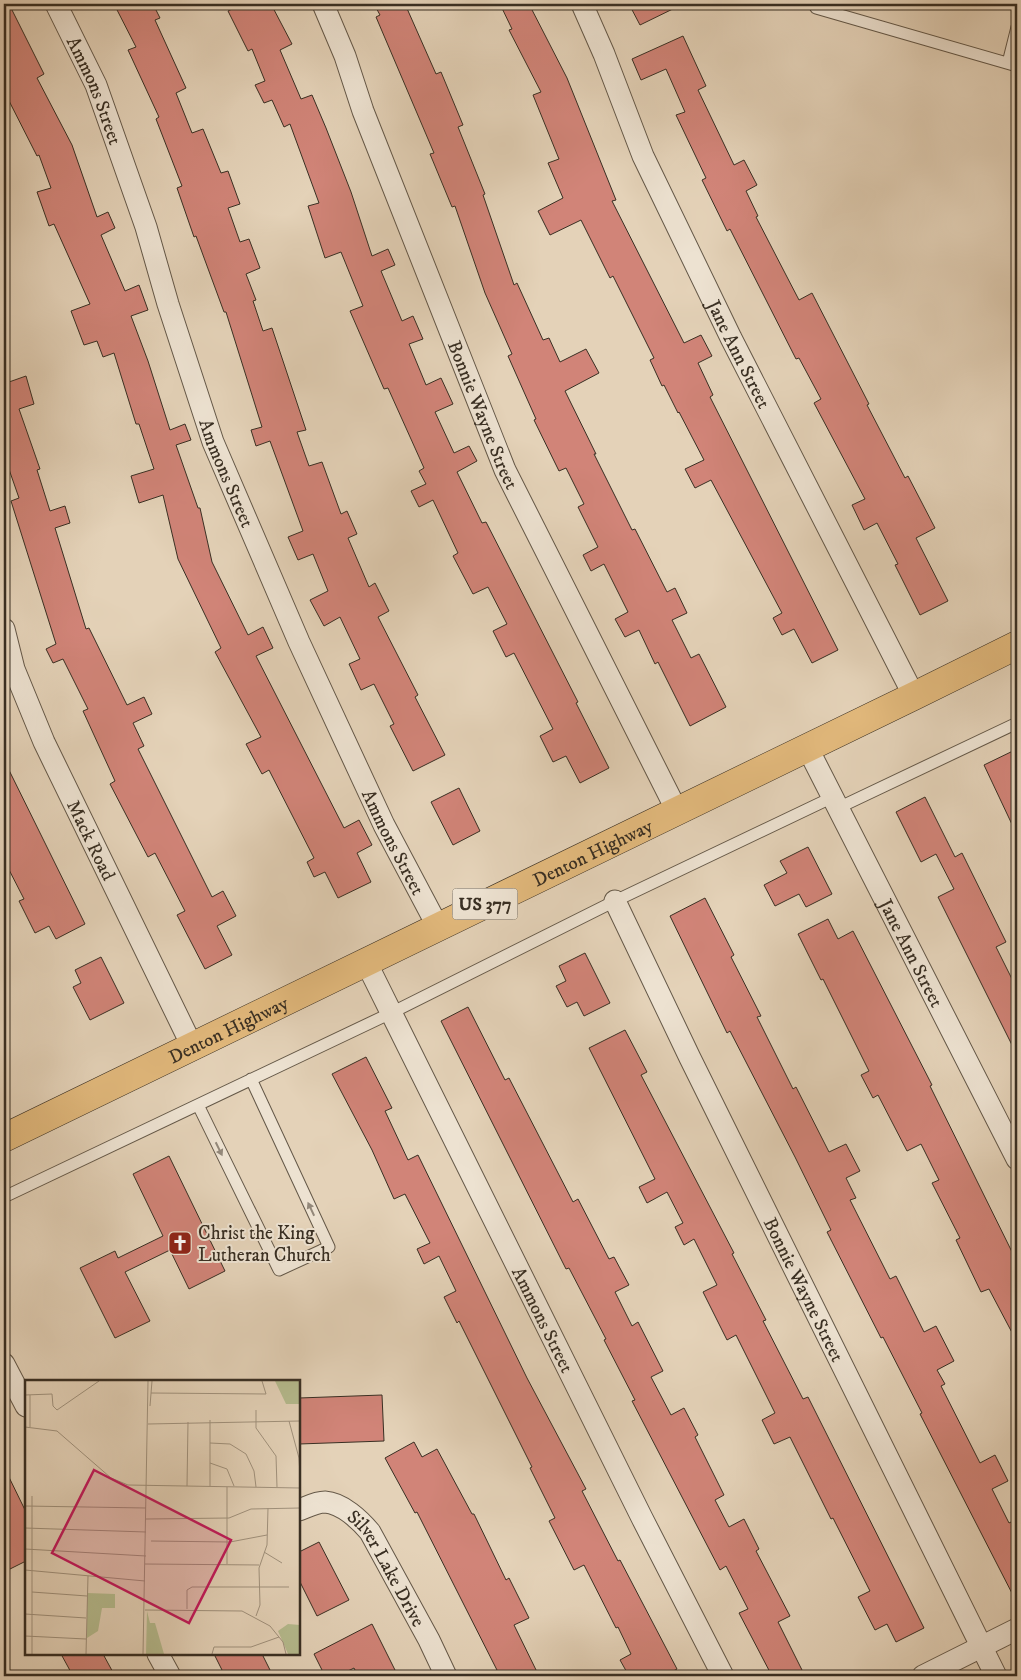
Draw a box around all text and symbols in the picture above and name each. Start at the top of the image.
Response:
street label: Ammons Street [61,33,126,148]
street label: Jane Ann Street [701,295,775,413]
street label: Bonnie Wayne Street [442,338,523,493]
street label: Ammons Street [193,416,258,531]
street label: Ammons Street [356,786,429,899]
street label: Mack Road [61,797,120,885]
street label: Denton Highway [529,814,657,892]
road number: US 377 [452,889,518,920]
street label: Jane Ann Street [873,894,948,1011]
street label: Denton Highway [165,991,293,1069]
one-way arrow [215,1141,224,1156]
one-way arrow [307,1202,315,1216]
street label: Bonnie Wayne Street [758,1214,849,1366]
place label: Christ the King Lutheran Church [198,1222,331,1267]
church icon: Christ the King Lutheran Church [167,1230,193,1256]
street label: Ammons Street [506,1263,578,1377]
inset map [25,1380,300,1655]
street label: Silver Lake Drive [342,1505,430,1631]

